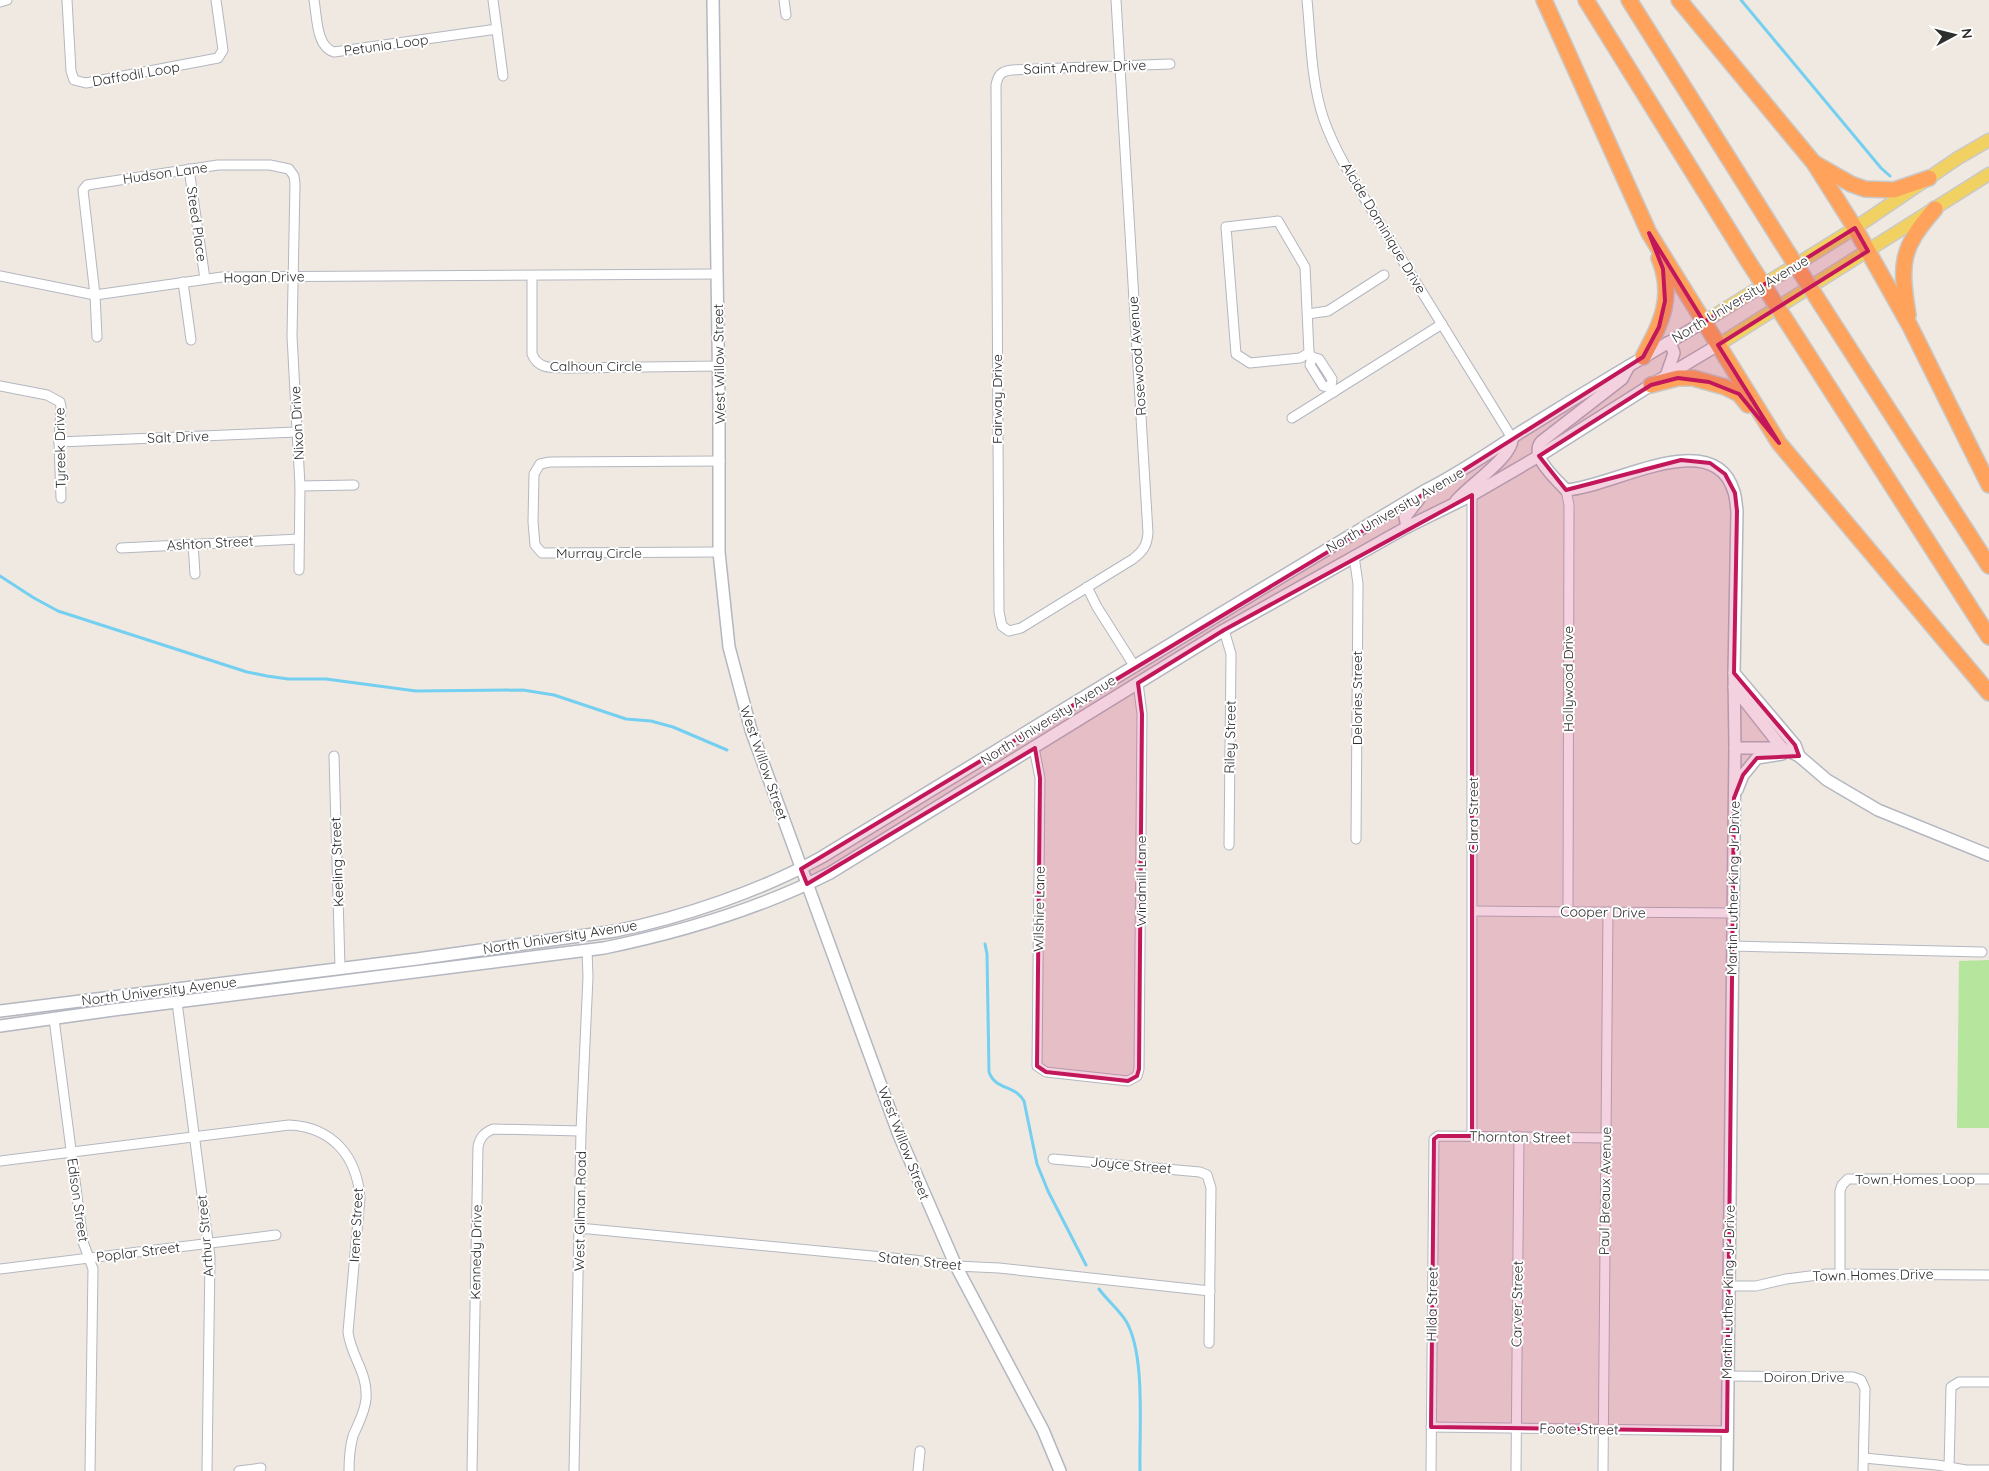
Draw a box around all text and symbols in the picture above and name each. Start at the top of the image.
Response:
north arrow [1929,10,1979,60]
text: N [1957,27,1976,40]
street label: Petunia Loop [343,30,429,60]
street label: Saint Andrew Drive [1023,56,1147,78]
street label: Daffodil Loop [91,57,181,91]
street label: Hudson Lane [121,158,209,188]
street label: Alcide Dominique Drive [1338,159,1430,297]
street label: Steed Place [183,185,211,263]
street label: North University Avenue [1668,251,1812,347]
street label: Hogan Drive [223,267,305,287]
street label: Rosewood Avenue [1124,295,1150,416]
street label: West Willow Street [709,303,729,424]
street label: Fairway Drive [988,354,1006,444]
street label: Calhoun Circle [550,357,642,375]
street label: Nixon Drive [286,386,308,460]
street label: Tyreek Drive [50,407,70,489]
street label: Salt Drive [147,427,209,447]
street label: North University Avenue [1323,463,1467,557]
street label: Ashton Street [166,532,254,554]
street label: Murray Circle [556,544,642,562]
street label: Hollywood Drive [1559,626,1577,732]
street label: Delories Street [1348,650,1366,745]
street label: North University Avenue [977,671,1119,769]
street label: Riley Street [1220,700,1240,774]
street label: West Willow Street [736,703,792,823]
street label: Clara Street [1464,776,1482,853]
street label: Martin Luther King Jr Drive [1722,801,1744,975]
street label: Keeling Street [326,816,348,907]
street label: Windmill Lane [1132,835,1150,927]
street label: Wilshire Lane [1029,866,1049,952]
street label: Cooper Drive [1560,902,1646,922]
street label: North University Avenue [481,916,639,958]
street label: North University Avenue [80,973,238,1009]
street label: West Willow Street [874,1084,934,1203]
street label: Paul Breaux Avenue [1595,1126,1615,1255]
street label: Thornton Street [1469,1127,1571,1147]
street label: West Gilman Road [570,1151,590,1271]
street label: Joyce Street [1090,1152,1173,1178]
street label: Edison Street [63,1157,93,1243]
street label: Town Homes Loop [1855,1170,1975,1188]
street label: Irene Street [345,1187,367,1263]
street label: Arthur Street [192,1194,218,1278]
street label: Kennedy Drive [466,1204,486,1300]
street label: Martin Luther King Jr Drive [1717,1205,1739,1379]
street label: Poplar Street [95,1238,181,1266]
street label: Staten Street [877,1248,963,1274]
street label: Carver Street [1507,1260,1527,1347]
street label: Town Homes Drive [1812,1265,1934,1285]
street label: Hilda Street [1422,1266,1442,1342]
street label: Doiron Drive [1764,1368,1844,1386]
street label: Foote Street [1539,1419,1619,1439]

